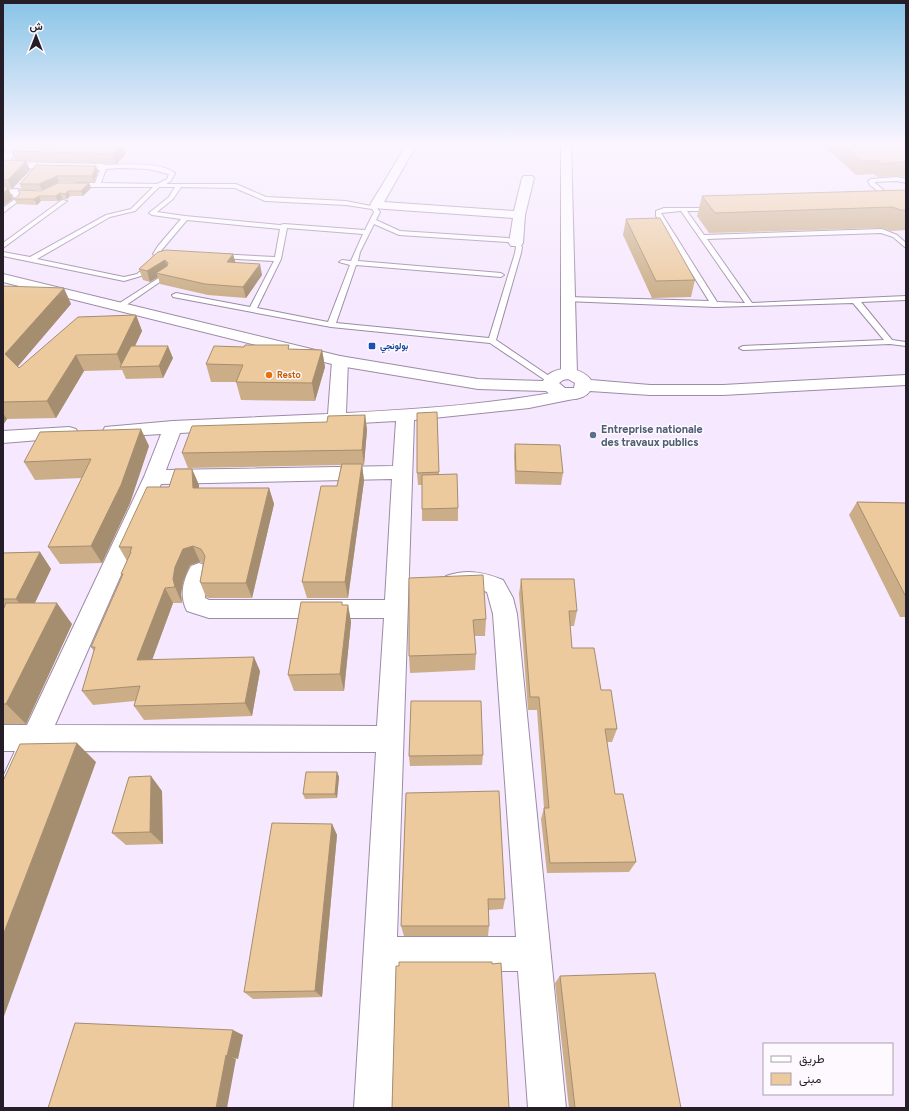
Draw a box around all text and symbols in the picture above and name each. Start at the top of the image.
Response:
north arrow [16,16,56,56]
text: ش [29,20,43,33]
place label: بولونجي [380,340,409,354]
marker: بولونجي [367,341,377,351]
place label: Resto [277,369,301,380]
marker: Resto [264,370,274,380]
place label: Entreprise nationale des travaux publics [601,423,703,449]
marker: Entreprise nationale des travaux publics [588,430,598,440]
legend [763,1043,893,1095]
text: طريق [799,1052,825,1067]
text: مبنى [799,1072,821,1087]

